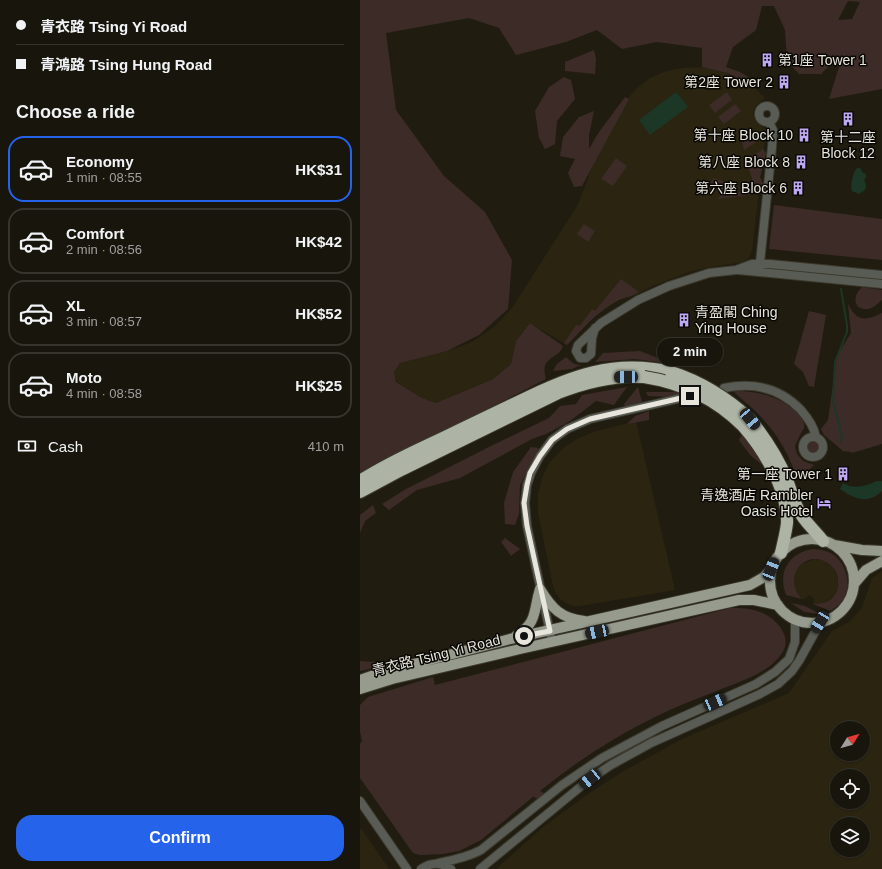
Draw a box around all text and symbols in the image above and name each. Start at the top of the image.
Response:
text: 青衣路 Tsing Yi Road [40,18,187,35]
building icon: 第1座 Tower 1 [759,52,775,68]
place label: 第1座 Tower 1 [778,52,867,68]
text: 青鴻路 Tsing Hung Road [40,56,212,73]
place label: 第2座 Tower 2 [684,74,773,90]
building icon: 第2座 Tower 2 [776,74,792,90]
text: Choose a ride [16,102,135,122]
building icon: 第十二座 Block 12 [840,111,856,127]
place label: 第十座 Block 10 [693,127,793,143]
building icon: 第十座 Block 10 [796,127,812,143]
place label: 第十二座 Block 12 [820,129,876,161]
icon: car [18,151,54,187]
text: Economy [66,153,134,170]
place label: 第八座 Block 8 [698,154,790,170]
building icon: 第八座 Block 8 [793,154,809,170]
text: HK$31 [295,161,342,178]
text: 1 min · 08:55 [66,170,142,185]
place label: 第六座 Block 6 [695,180,787,196]
building icon: 第六座 Block 6 [790,180,806,196]
icon: car [18,223,54,259]
text: Comfort [66,225,124,242]
text: HK$42 [295,233,342,250]
text: 2 min · 08:56 [66,242,142,257]
icon: car [18,295,54,331]
text: XL [66,297,85,314]
place label: 青盈閣 Ching Ying House [695,304,777,336]
text: HK$52 [295,305,342,322]
building icon: 青盈閣 Ching Ying House [676,312,692,328]
text: 3 min · 08:57 [66,314,142,329]
callout: 2 min [657,338,723,366]
text: 2 min [673,344,707,359]
icon: car [18,367,54,403]
text: Moto [66,369,102,386]
car [614,371,638,383]
text: HK$25 [295,377,342,394]
text: 4 min · 08:58 [66,386,142,401]
route end [681,387,699,405]
car [738,406,762,432]
icon: cash [16,435,38,457]
text: Cash [48,438,83,455]
text: 410 m [308,439,344,454]
place label: 第一座 Tower 1 [737,466,832,482]
building icon: 第一座 Tower 1 [835,466,851,482]
place label: 青逸酒店 Rambler Oasis Hotel [700,487,813,519]
hotel icon: 青逸酒店 Rambler Oasis Hotel [816,495,832,511]
car [761,556,781,582]
car [809,609,831,635]
car [584,624,610,640]
route start [515,627,533,645]
street label: 青衣路 Tsing Yi Road [370,631,502,679]
car [702,692,728,712]
north arrow [830,721,870,761]
map controls [830,721,870,857]
car [577,767,603,791]
button: locate [830,769,870,809]
button: Confirm [16,815,344,861]
button: layers [830,817,870,857]

